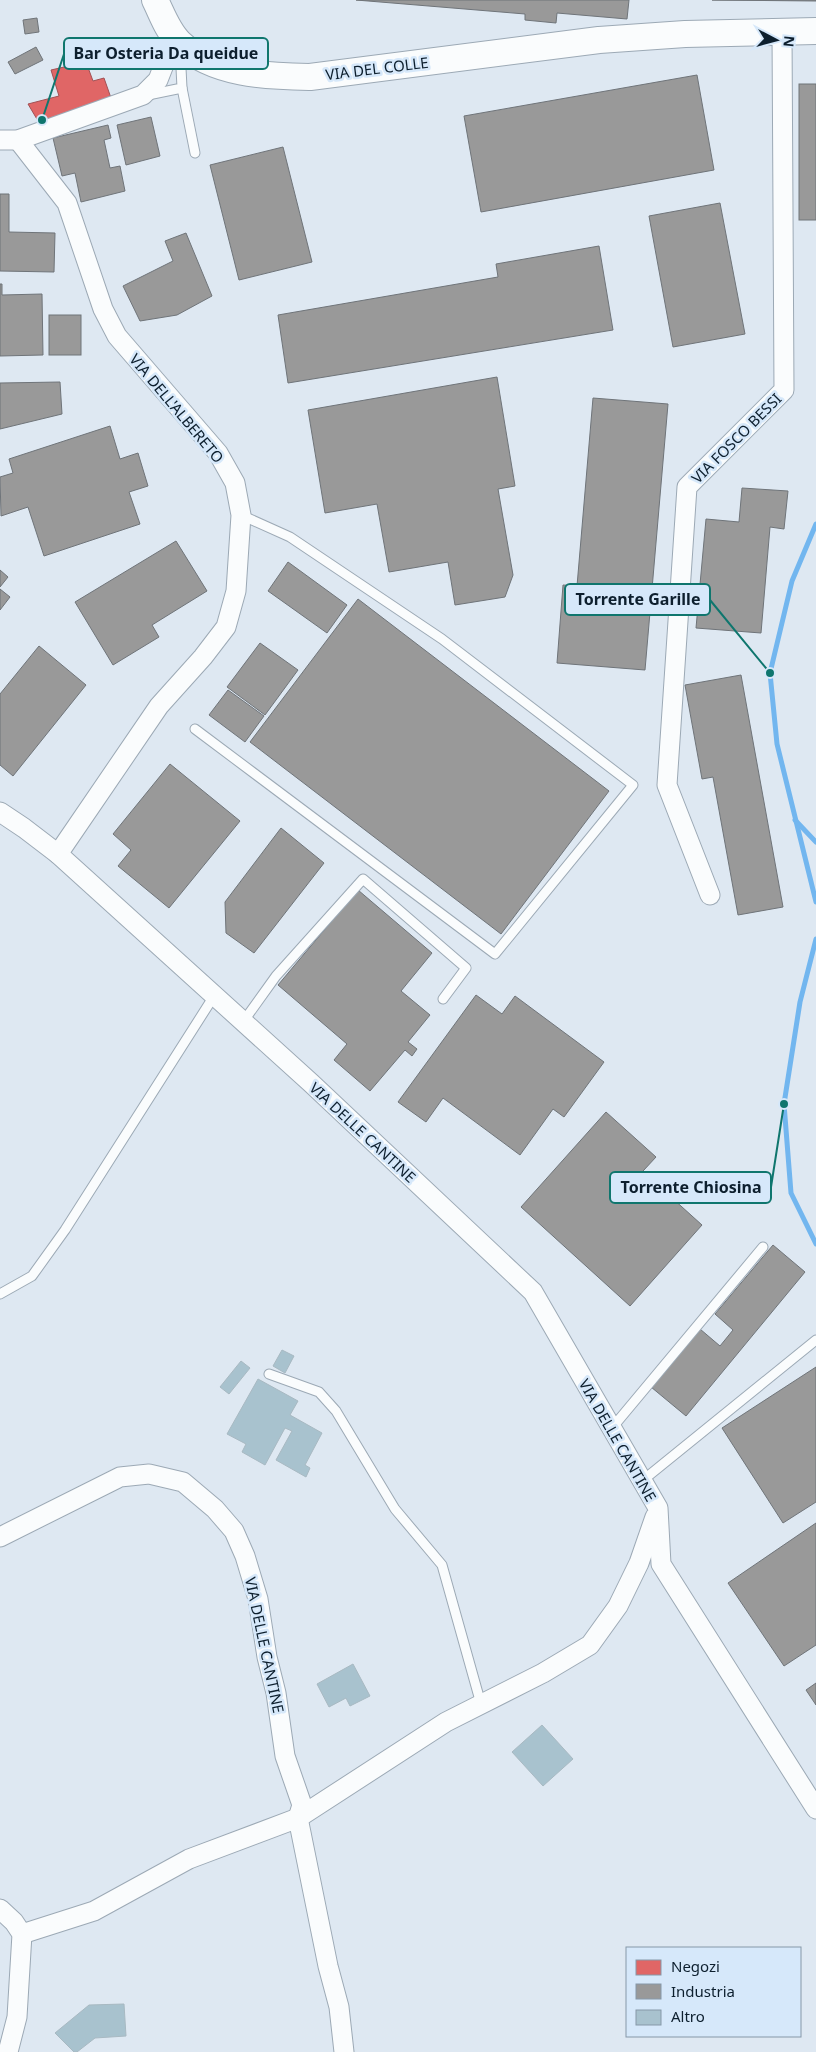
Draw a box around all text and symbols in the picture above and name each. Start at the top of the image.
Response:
north arrow [751,15,801,65]
text: N [779,35,799,48]
callout: Bar Osteria Da queidue [64,38,268,69]
text: Bar Osteria Da queidue [74,42,258,64]
street label: VIA DEL COLLE [324,52,430,84]
street label: VIA DELL'ALBERETO [125,349,229,467]
street label: VIA FOSCO BESSI [687,389,785,487]
callout: Torrente Garille [565,584,710,615]
text: Torrente Garille [576,588,700,610]
street label: VIA DELLE CANTINE [306,1077,420,1187]
callout: Torrente Chiosina [610,1172,771,1203]
text: Torrente Chiosina [621,1176,761,1198]
street label: VIA DELLE CANTINE [575,1375,661,1505]
street label: VIA DELLE CANTINE [241,1575,289,1715]
legend [626,1947,801,2037]
text: Negozi [671,1956,720,1976]
text: Industria [671,1981,735,2001]
text: Altro [671,2006,705,2026]

